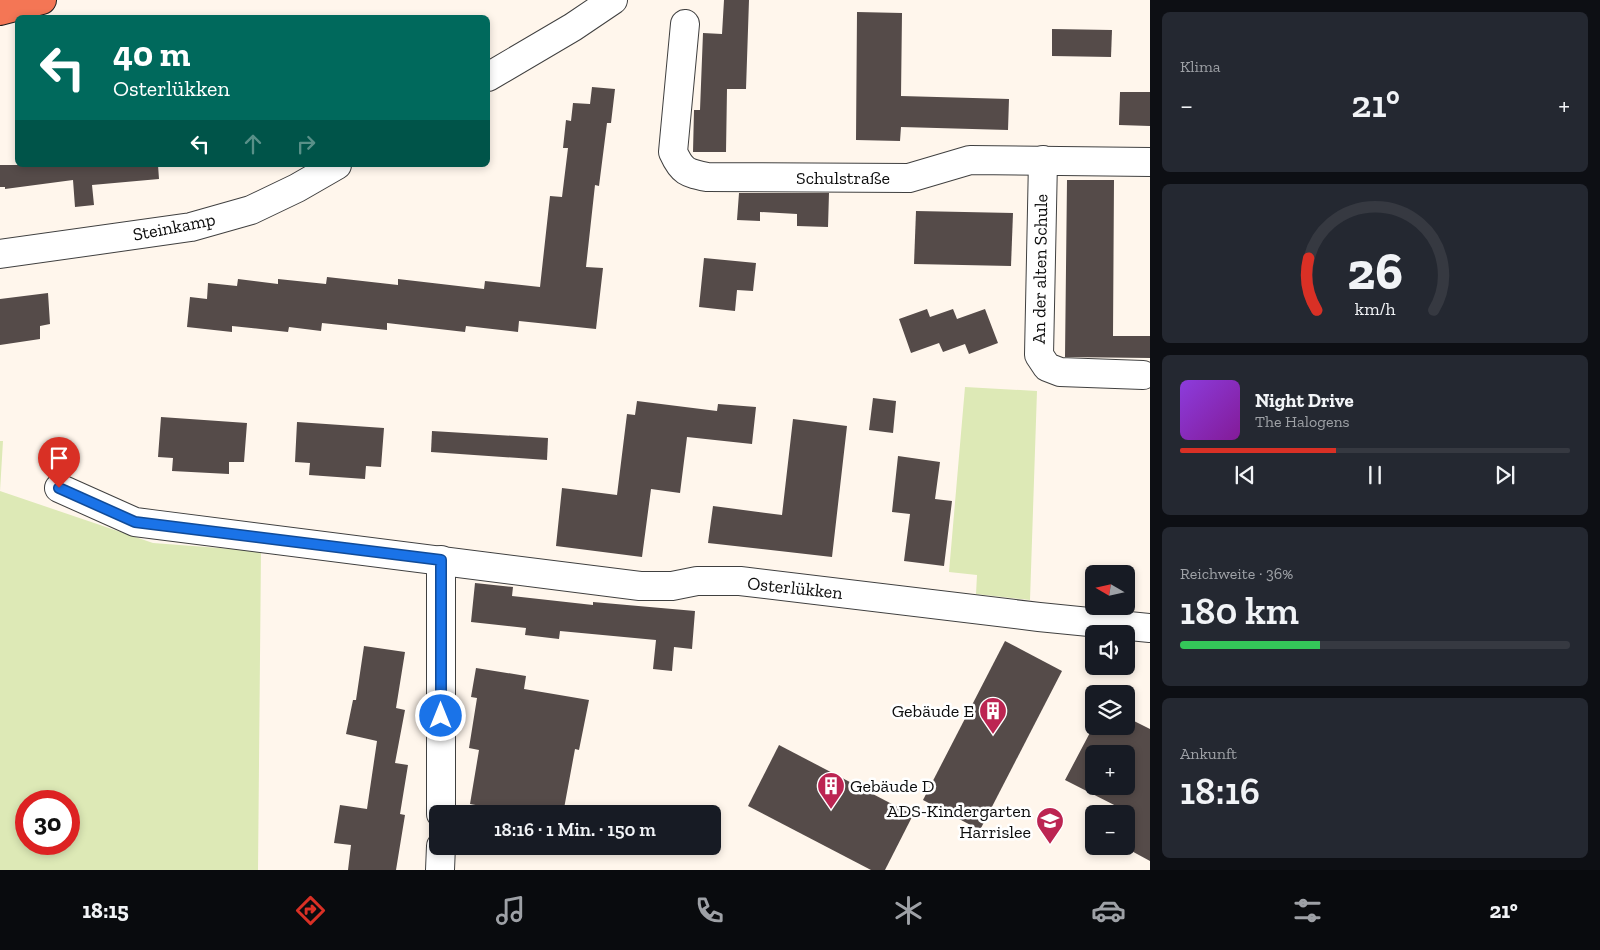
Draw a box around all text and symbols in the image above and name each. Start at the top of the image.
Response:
text: 40 m [113,33,190,75]
icon: left [30,35,95,100]
text: Klima [1180,57,1221,76]
text: Osterlükken [113,75,230,102]
text: 21° [1351,81,1400,127]
text: − [1180,89,1193,122]
text: + [1558,89,1570,122]
icon: left [186,130,214,158]
icon: ahead [239,130,267,158]
icon: right [292,130,320,158]
street label: Schulstraße [796,167,890,189]
street label: An der alten Schule [1028,194,1052,344]
street label: Steinkamp [131,208,217,246]
text: 26 [1347,240,1403,302]
text: km/h [1355,298,1395,320]
text: Night Drive [1255,389,1354,412]
text: The Halogens [1255,412,1350,431]
pin [38,437,80,488]
icon: arrive [45,444,73,472]
icon: previous [1231,461,1259,489]
icon: pause [1361,461,1389,489]
icon: next [1491,461,1519,489]
text: Reichweite · 36% [1180,564,1293,583]
north arrow [1085,565,1135,615]
map controls [1085,565,1135,855]
street label: Osterlükken [746,572,844,604]
text: 180 km [1180,588,1299,634]
button: sound [1085,625,1135,675]
button: layers [1085,685,1135,735]
position arrow [414,689,466,741]
building icon: Gebäude E [978,696,1008,735]
place label: Gebäude E [892,700,974,722]
text: Ankunft [1180,744,1237,763]
button: + [1085,745,1135,795]
text: 18:16 [1180,768,1260,814]
building icon: Gebäude D [816,771,846,810]
place label: Gebäude D [850,775,934,797]
speed limit sign: 30 [15,790,80,855]
place label: ADS-Kindergarten Harrislee [887,800,1032,843]
button: − [1085,805,1135,855]
school or university icon: ADS-Kindergarten Harrislee [1035,806,1065,845]
text: 18:16 · 1 Min. · 150 m [494,818,656,841]
icon: directions [293,893,328,928]
icon: music [493,893,528,928]
icon: phone [692,893,727,928]
icon: climate [891,893,926,928]
icon: car [1091,893,1126,928]
icon: filters [1290,893,1325,928]
text: 18:15 [82,897,129,924]
text: 21° [1490,897,1518,924]

